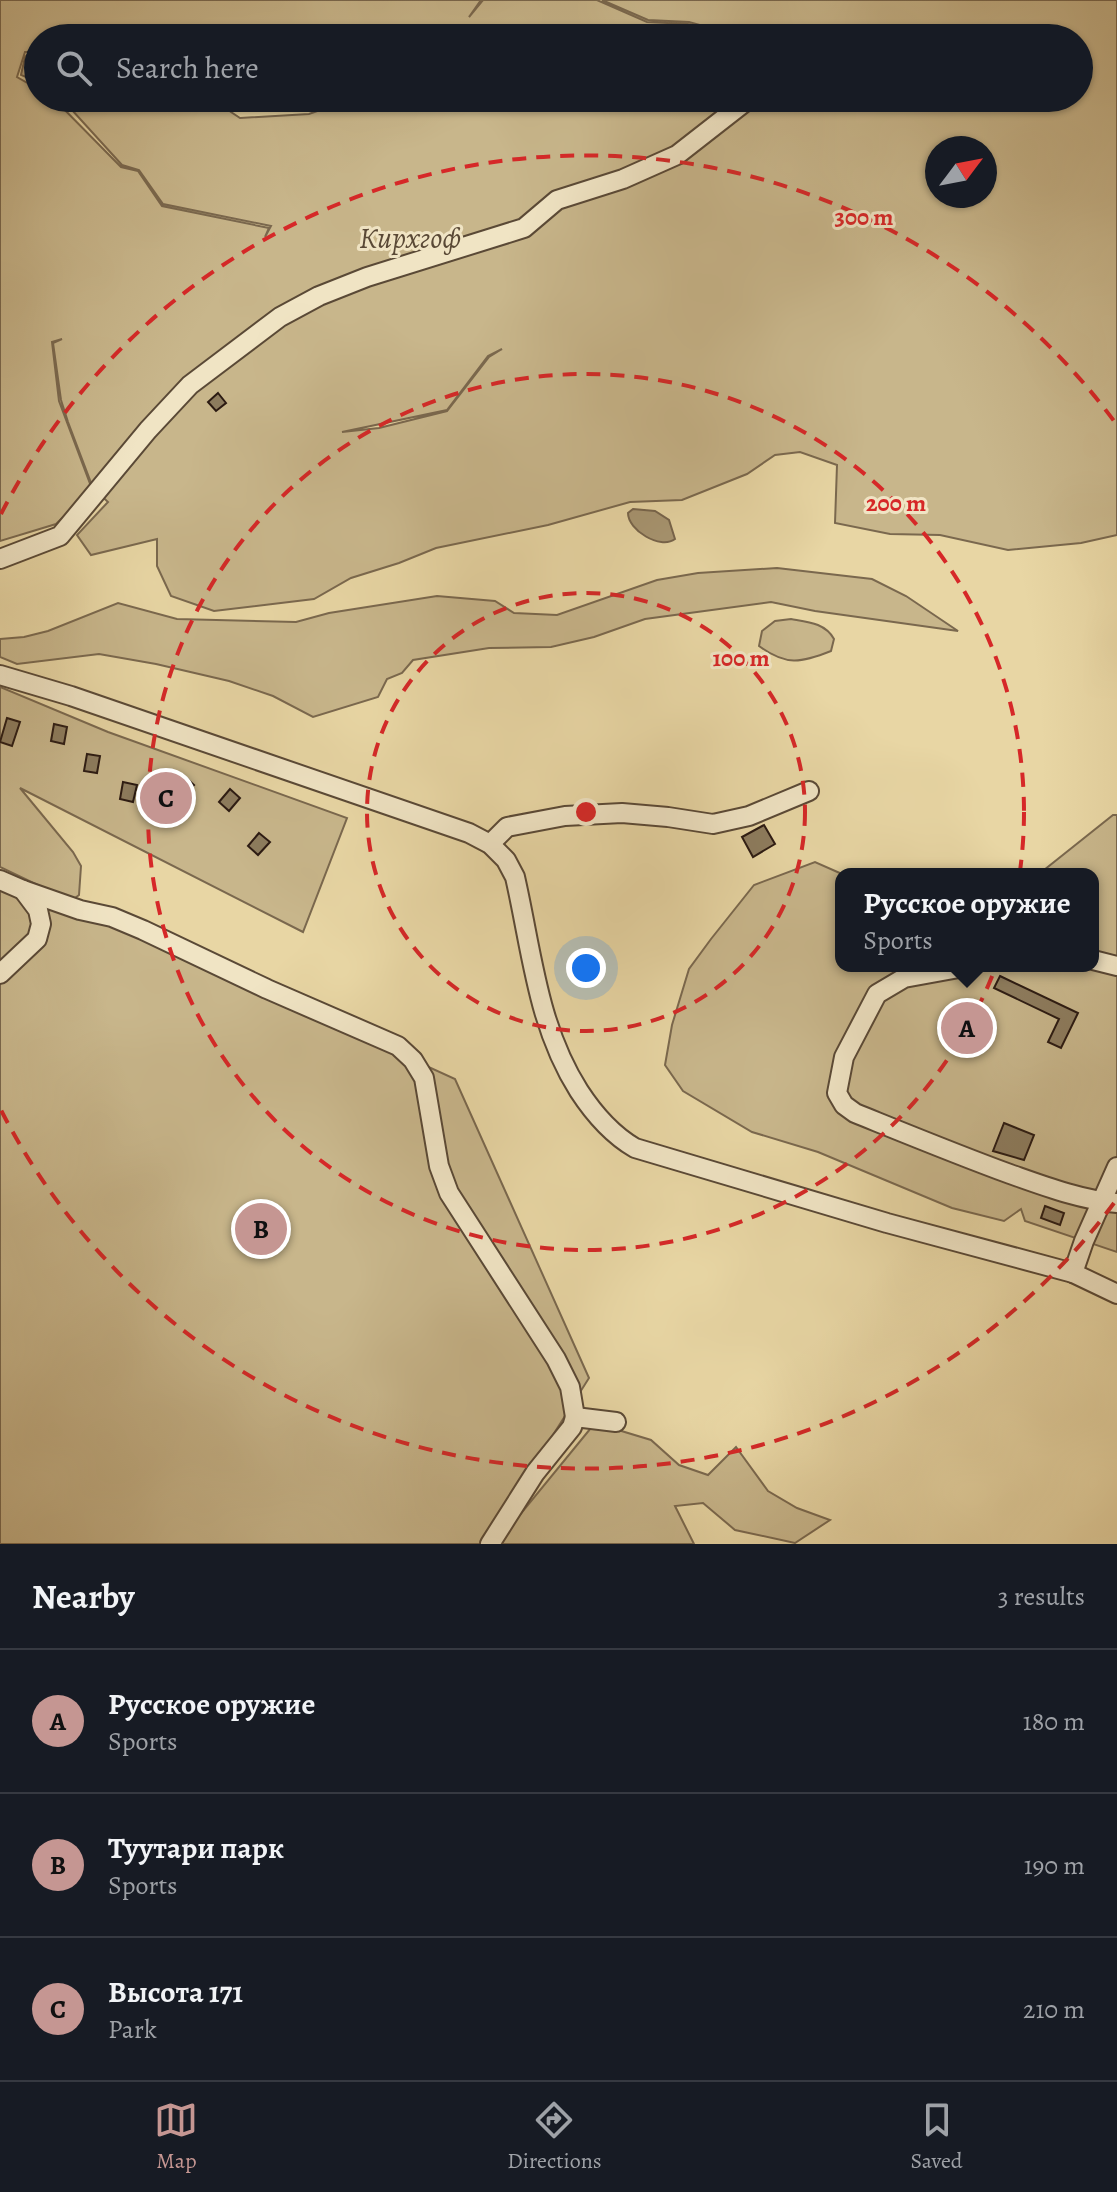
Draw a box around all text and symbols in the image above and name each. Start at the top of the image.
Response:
search box [24,24,1093,112]
icon: search [52,46,96,90]
text: Search here [116,48,259,88]
north arrow [925,136,997,208]
text: 300 m [835,201,893,233]
park label: Кирхгоф [359,218,461,258]
text: 200 m [866,487,926,519]
text: 100 m [712,642,770,674]
pin: C [140,768,192,828]
centre of rings [572,798,600,826]
popup [835,868,1099,972]
text: Русское оружие [863,883,1071,923]
text: Sports [863,923,933,958]
your location [566,948,606,988]
pin: A [941,998,993,1058]
pin: B [235,1199,287,1259]
text: Nearby [32,1573,135,1620]
text: 3 results [998,1579,1085,1614]
text: Русское оружие [108,1684,315,1724]
text: A [50,1704,66,1739]
text: 180 m [1023,1704,1085,1739]
text: Sports [108,1724,177,1759]
text: Туутари парк [108,1828,284,1868]
text: B [50,1848,66,1883]
text: 190 m [1024,1848,1085,1883]
text: Sports [108,1868,177,1903]
text: Высота 171 [108,1972,243,2012]
text: C [50,1992,66,2027]
text: 210 m [1023,1992,1085,2027]
text: Park [108,2012,157,2047]
tab: Map [154,2098,198,2176]
tab: Directions [507,2098,602,2176]
tab: Saved [910,2098,963,2176]

